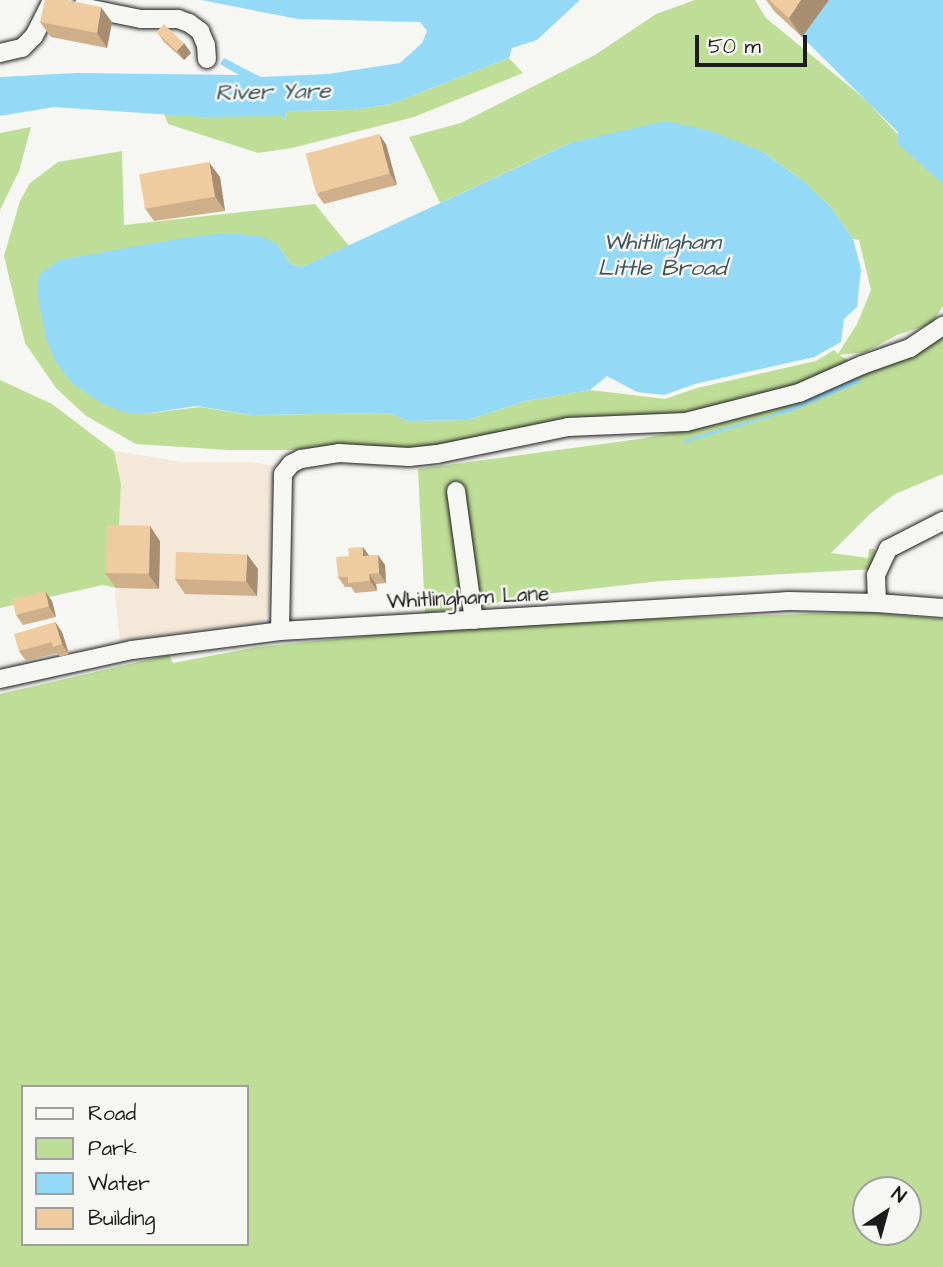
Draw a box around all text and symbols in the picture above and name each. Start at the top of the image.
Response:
scale bar [698,21,810,65]
text: 50 m [708,32,761,61]
water label: River Yare [215,77,331,107]
water label: Whitlingham Little Broad [598,228,726,282]
street label: Whitlingham Lane [386,581,550,615]
legend [21,1085,248,1246]
text: Road [88,1099,136,1128]
text: Park [88,1134,137,1163]
text: Water [88,1169,150,1198]
north arrow [852,1176,922,1246]
text: N [886,1181,911,1210]
text: Building [88,1204,155,1233]

